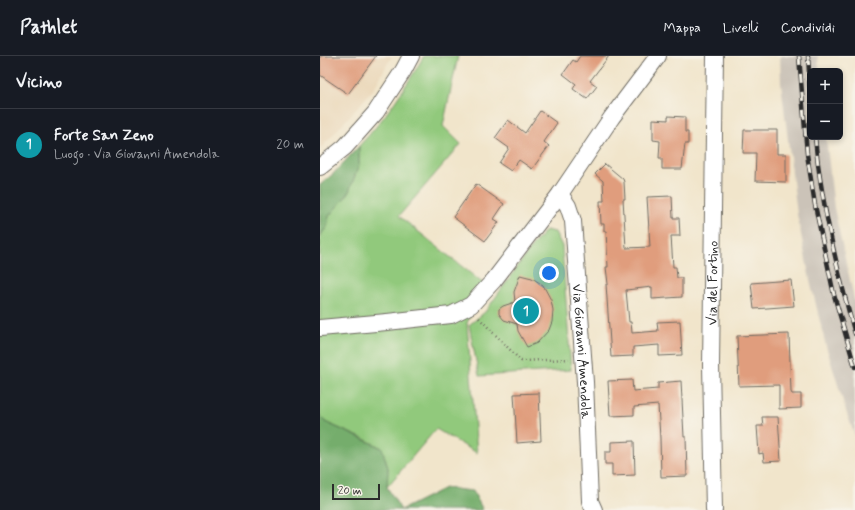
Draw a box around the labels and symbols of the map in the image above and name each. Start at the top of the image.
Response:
street label: Via del Fortino [704,241,723,326]
your location [539,263,559,283]
street label: Via Giovanni Amendola [568,283,595,420]
pin: 1 [513,296,539,326]
scale bar [332,482,380,501]

